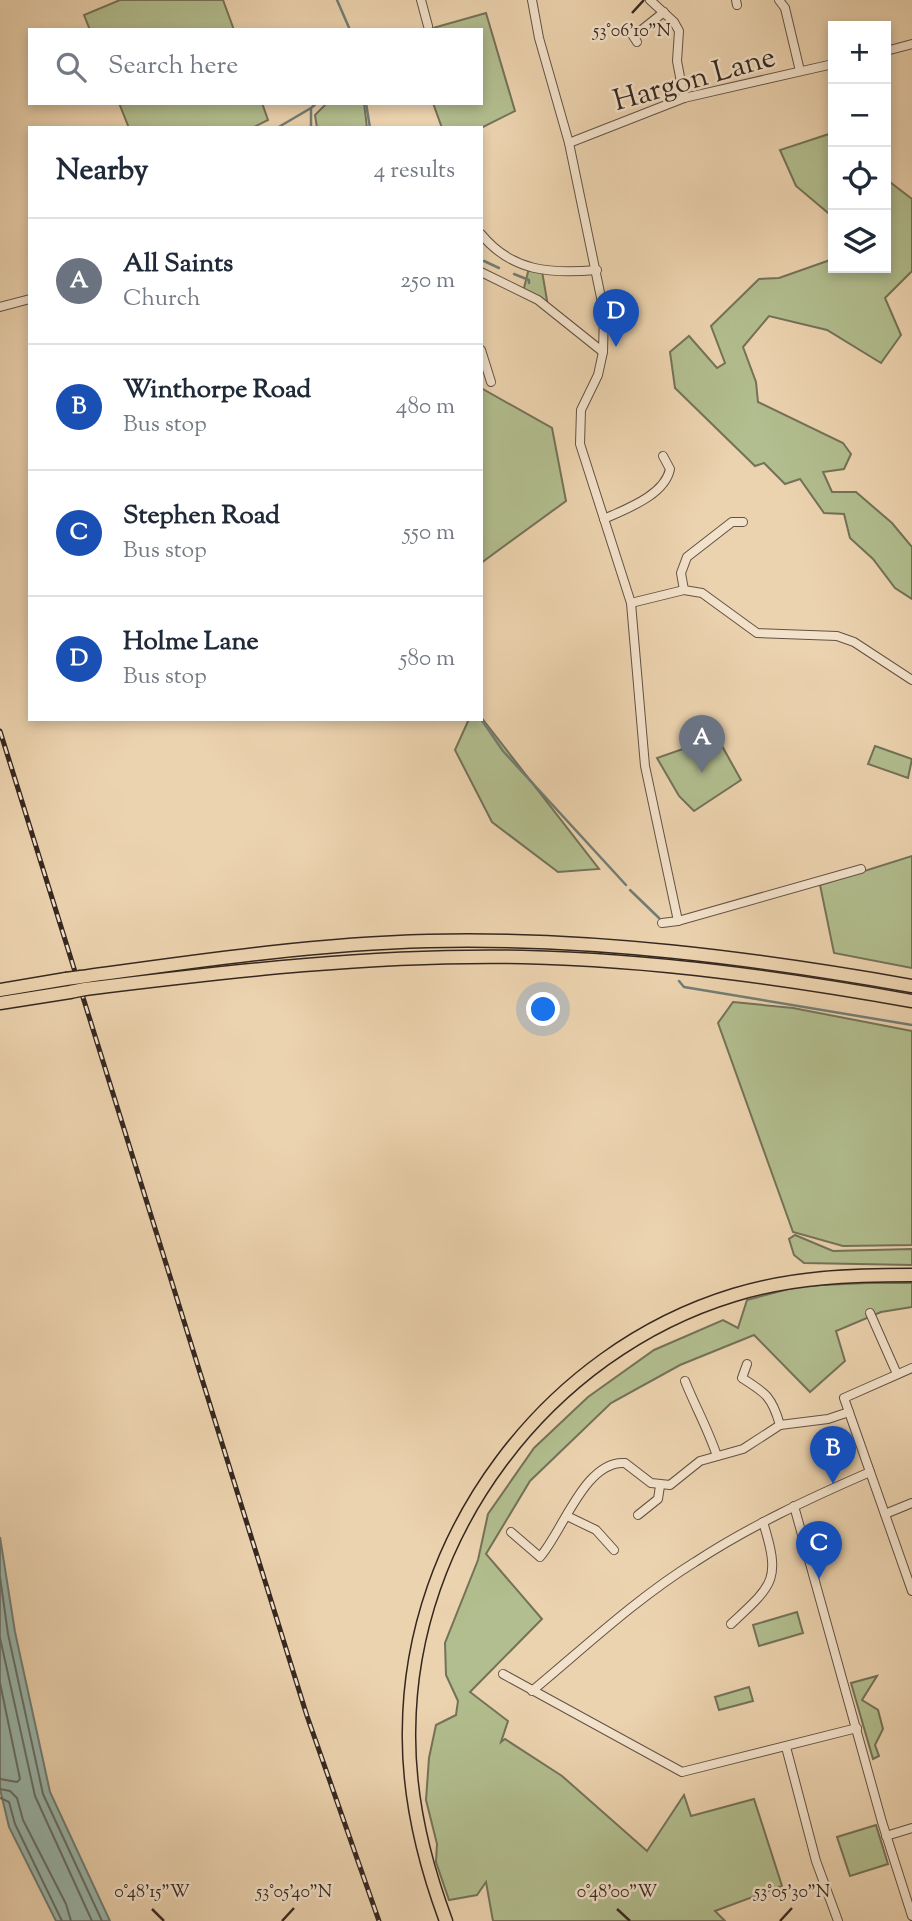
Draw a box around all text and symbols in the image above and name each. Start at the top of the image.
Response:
text: 53°06'10"N [592,19,671,45]
map controls [828,21,891,273]
button: + [828,21,891,84]
search box [28,28,483,105]
street label: Hargon Lane [609,37,781,124]
icon: search [52,48,90,86]
text: Search here [108,48,238,85]
button: − [828,84,891,147]
button: locate [828,147,891,210]
text: Nearby [56,150,148,193]
text: 4 results [374,155,455,188]
button: layers [828,210,891,273]
text: All Saints [123,246,233,283]
text: A [70,265,88,298]
text: 250 m [400,265,455,298]
text: Church [123,283,201,316]
pin: D [593,289,639,347]
text: Winthorpe Road [123,372,311,409]
text: B [72,391,86,424]
text: 480 m [396,391,455,424]
text: Bus stop [123,409,207,442]
text: Stephen Road [123,498,280,535]
text: C [70,517,88,550]
text: 550 m [403,517,455,550]
text: Bus stop [123,535,207,568]
text: Holme Lane [123,624,259,661]
text: D [70,643,88,676]
text: 580 m [400,643,455,676]
text: Bus stop [123,661,207,694]
pin: A [679,715,725,773]
your location [526,992,560,1026]
pin: B [810,1426,856,1484]
pin: C [796,1521,842,1579]
text: 0°48'15"W [114,1880,190,1906]
text: 53°05'40"N [255,1880,332,1906]
text: 0°48'00"W [577,1880,657,1906]
text: 53°05'30"N [753,1880,830,1906]

